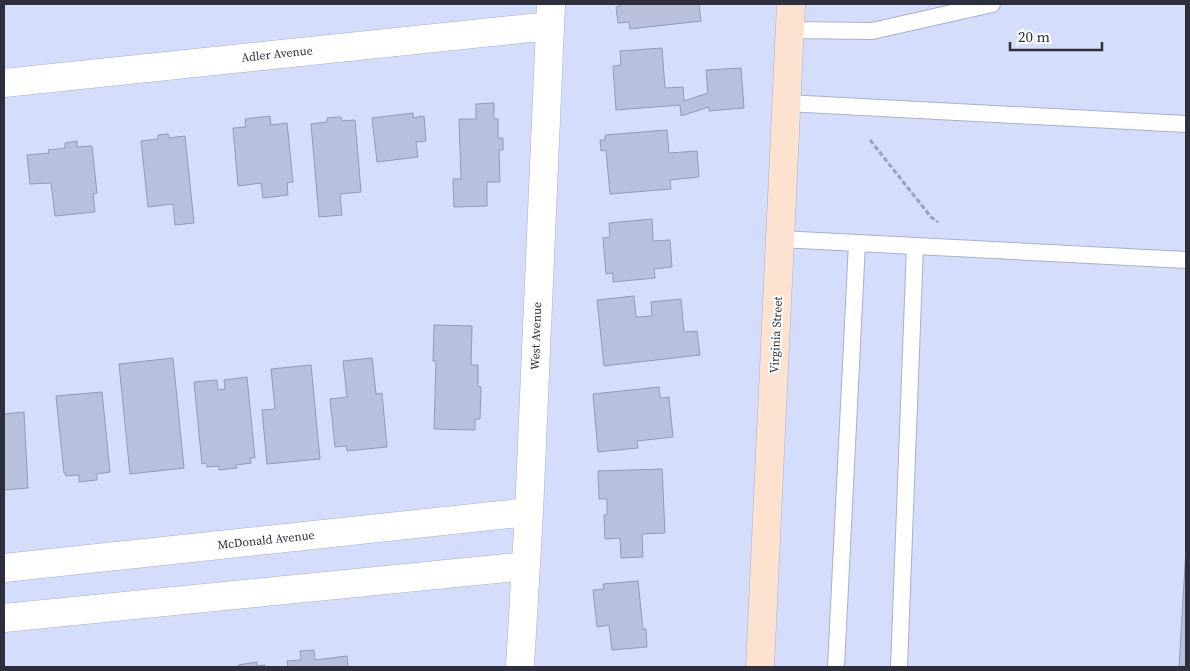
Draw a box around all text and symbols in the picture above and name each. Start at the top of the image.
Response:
scale bar [1010,20,1102,52]
text: 20 m [1018,26,1050,47]
street label: Adler Avenue [241,42,313,66]
street label: Virginia Street [766,296,786,374]
street label: West Avenue [527,302,545,370]
street label: McDonald Avenue [217,527,315,553]

